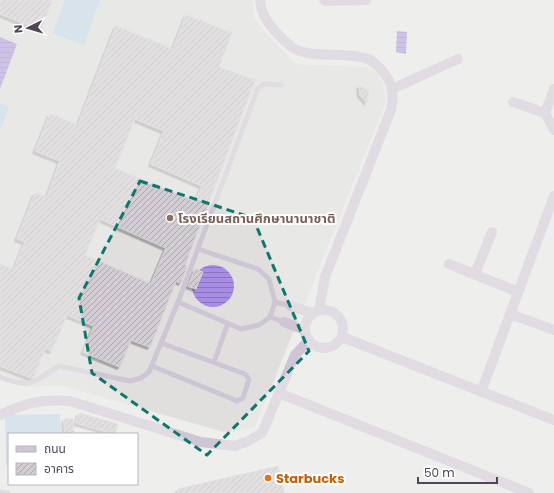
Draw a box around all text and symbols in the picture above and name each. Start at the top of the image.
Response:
north arrow [8,8,48,48]
text: N [10,24,26,34]
place label: โรงเรียนสถานศึกษานานาชาติ [178,209,335,228]
marker: โรงเรียนสถานศึกษานานาชาติ [165,213,175,223]
legend [8,433,138,485]
text: ถนน [44,440,66,457]
scale bar [418,459,497,485]
text: อาคาร [44,460,74,477]
text: 50 m [424,464,455,481]
place label: Starbucks [276,469,344,488]
marker: Starbucks [263,473,273,483]

